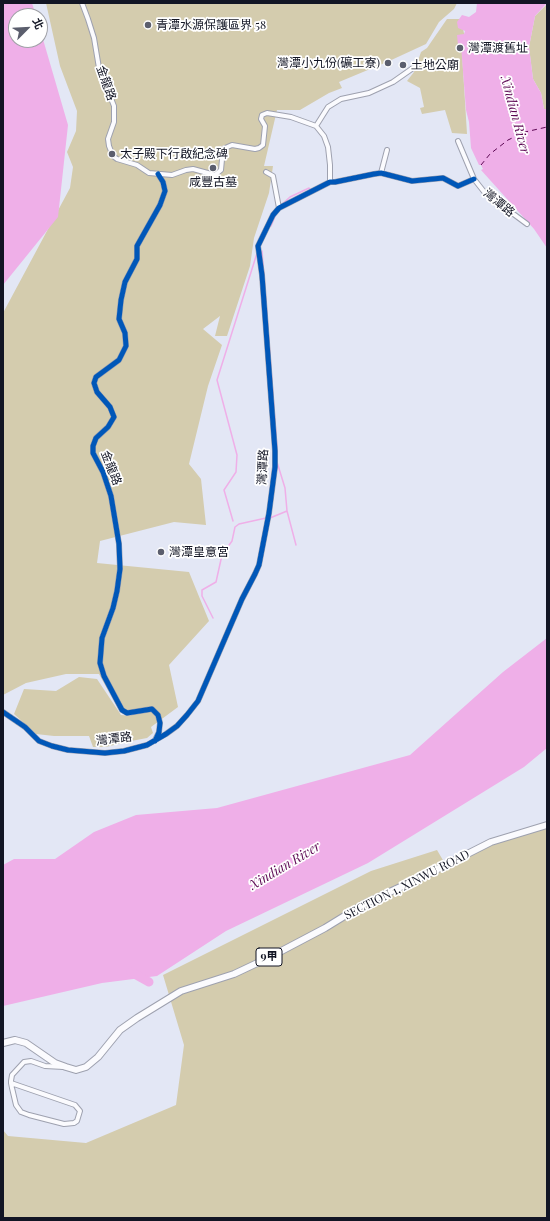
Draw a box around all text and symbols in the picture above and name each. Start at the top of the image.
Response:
north arrow [8,8,48,48]
text: 北 [29,15,48,31]
place label: 青潭水源保護區界 58 [156,18,266,32]
marker: 青潭水源保護區界 58 [143,20,153,30]
place label: 灣潭渡舊址 [468,41,528,55]
marker: 灣潭渡舊址 [455,43,465,53]
place label: 灣潭小九份(礦工寮) [277,56,380,70]
marker: 灣潭小九份(礦工寮) [383,58,393,68]
place label: 土地公廟 [411,58,459,72]
marker: 土地公廟 [398,60,408,70]
street label: 金龍路 [93,64,119,102]
water label: Xindian River [497,74,533,156]
place label: 太子殿下行啟紀念碑 [120,147,228,161]
marker: 太子殿下行啟紀念碑 [107,149,117,159]
marker: 咸豐古墓 [208,163,218,173]
place label: 咸豐古墓 [189,175,237,189]
street label: 灣潭路 [480,186,518,220]
street label: 金龍路 [98,449,124,487]
street label: 灣潭路 [255,449,271,485]
place label: 灣潭皇意宮 [169,545,229,559]
marker: 灣潭皇意宮 [156,547,166,557]
street label: 灣潭路 [95,730,133,748]
water label: Xindian River [247,839,323,893]
street label: SECTION 1, XINWU ROAD [342,847,472,923]
road number: 9甲 [256,948,282,966]

